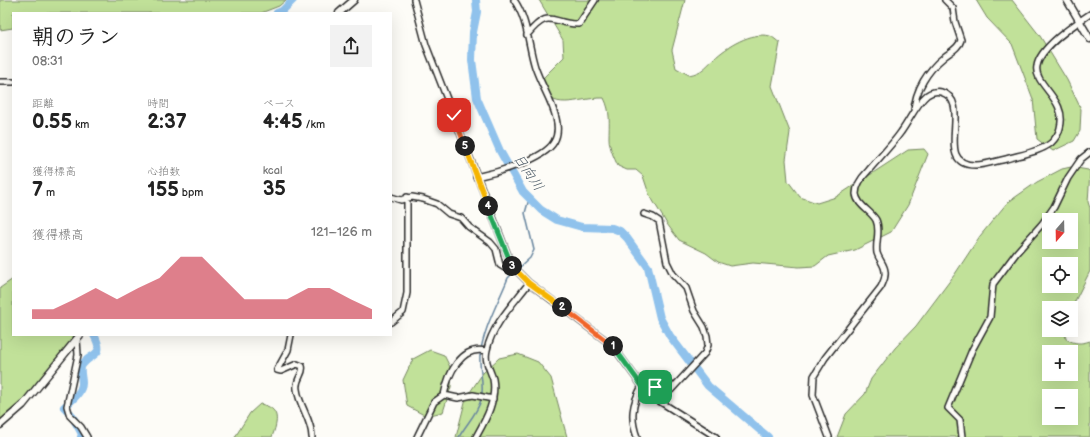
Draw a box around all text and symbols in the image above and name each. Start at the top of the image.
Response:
text: 朝のラン [32,24,120,51]
button: share [330,25,372,67]
text: 08:31 [32,53,63,69]
text: 距離 [32,97,54,110]
text: 時間 [147,97,169,110]
text: ペース [263,97,295,110]
pin [437,98,471,132]
icon: check [443,104,465,126]
text: 0.55 [32,110,72,134]
text: 2:37 [147,110,187,134]
text: 4:45 [263,110,303,134]
text: km [72,118,89,131]
text: /km [303,118,325,131]
pin: 5 [455,136,475,156]
text: 5 [462,139,468,152]
water label: 日向川 [510,150,547,194]
text: kcal [263,164,282,177]
text: 獲得標高 [32,165,76,178]
text: 心拍数 [147,165,180,178]
text: 35 [263,177,286,201]
text: 7 [32,178,43,202]
text: 155 [147,178,179,202]
text: m [43,186,55,199]
text: bpm [179,186,203,199]
pin: 4 [478,196,498,216]
text: 4 [485,199,491,212]
north arrow [1042,213,1078,249]
map controls [1042,213,1078,425]
text: 121–126 m [311,224,372,240]
text: 獲得標高 [32,227,84,243]
pin: 3 [502,256,522,276]
button: locate [1042,257,1078,293]
text: 3 [509,259,515,272]
pin: 2 [552,297,572,317]
text: 2 [559,300,565,313]
button: layers [1042,301,1078,337]
pin: 1 [603,336,623,356]
text: 1 [611,339,615,352]
button: + [1042,345,1078,381]
pin [638,370,672,404]
icon: arrive [644,376,666,398]
button: − [1042,389,1078,425]

